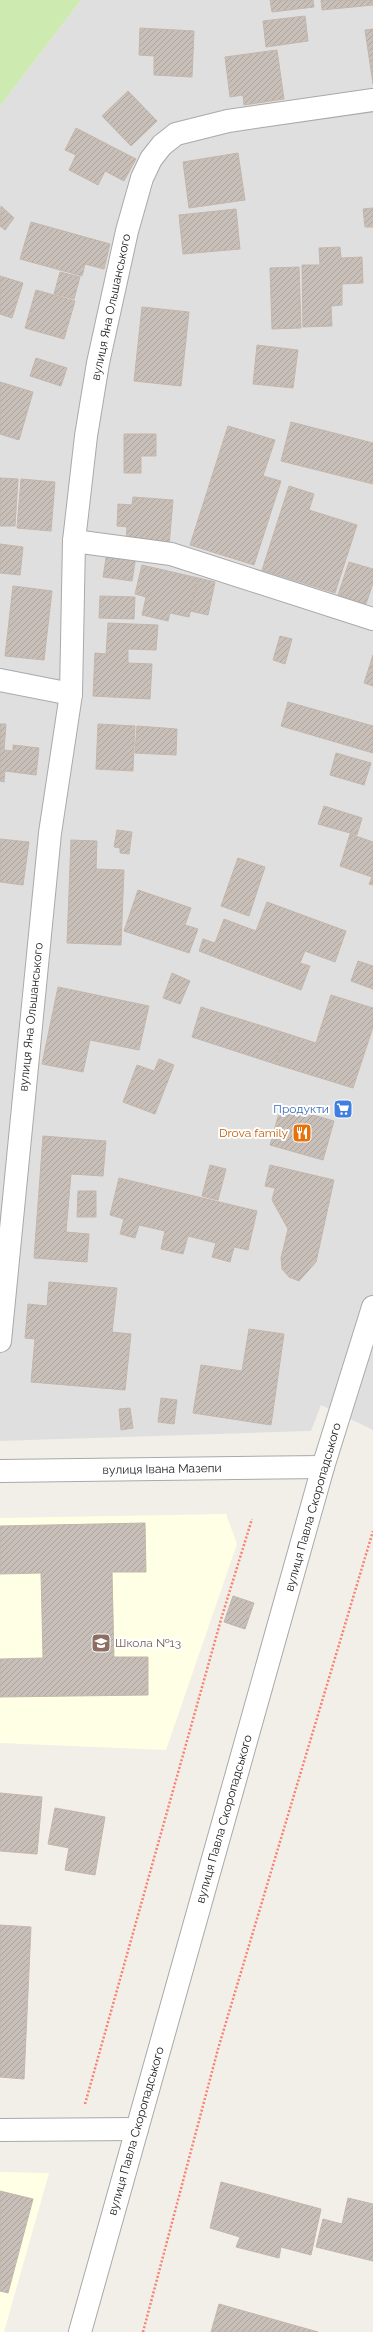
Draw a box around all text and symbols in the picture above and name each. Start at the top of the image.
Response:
street label: вулиця Яна Ольшанського [89,232,133,382]
street label: вулиця Яна Ольшанського [16,942,46,1092]
supermarket icon: Продукти [332,1098,354,1120]
place label: Продукти [273,1102,329,1116]
restaurant icon: Drova family [291,1122,313,1144]
place label: Drova family [219,1126,288,1140]
street label: вулиця Павла Скоропадського [282,1421,344,1593]
street label: вулиця Івана Мазепи [102,1461,222,1477]
school or university icon: Школа №13 [90,1632,112,1654]
place label: Школа №13 [115,1636,181,1650]
street label: вулиця Павла Скоропадського [193,1733,255,1905]
street label: вулиця Павла Скоропадського [105,2045,167,2217]

